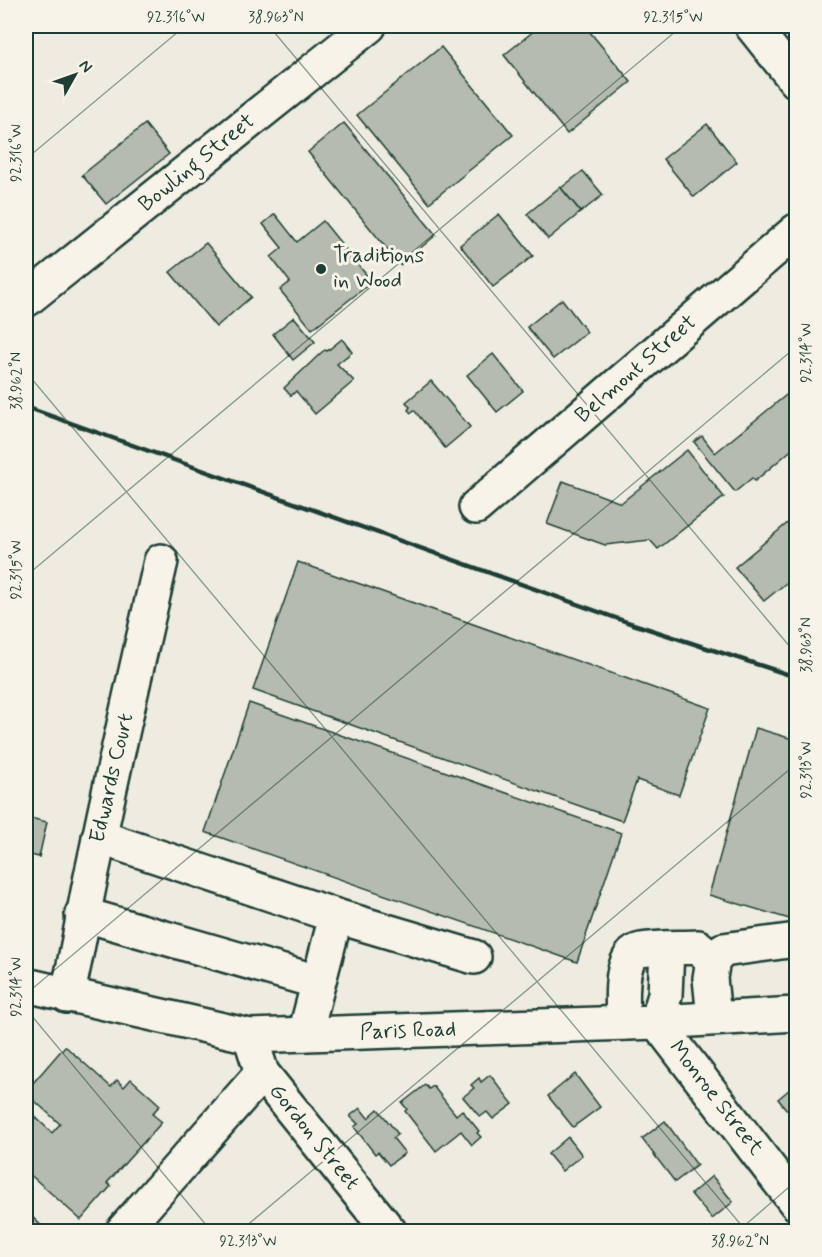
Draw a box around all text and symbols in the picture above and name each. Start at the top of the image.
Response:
text: 92.316°W [147,8,205,28]
text: 38.963°N [248,8,304,28]
text: 92.315°W [643,8,703,28]
north arrow [45,45,105,105]
text: N [74,55,97,77]
street label: Bowling Street [133,107,263,221]
text: 92.316°W [7,124,27,182]
place label: Traditions in Wood [333,242,425,295]
marker: Traditions in Wood [314,262,328,276]
street label: Belmont Street [569,308,703,430]
text: 92.314°W [797,323,817,383]
text: 38.962°N [7,352,27,410]
text: 92.315°W [7,540,27,600]
text: 38.963°N [797,617,817,673]
street label: Edwards Court [83,710,141,846]
text: 92.313°W [797,742,817,798]
text: 92.314°W [7,957,27,1017]
street label: Paris Road [359,1015,457,1047]
street label: Monroe Street [662,1035,770,1161]
street label: Gordon Street [262,1078,366,1196]
text: 92.313°W [220,1232,276,1252]
text: 38.962°N [711,1232,769,1252]

